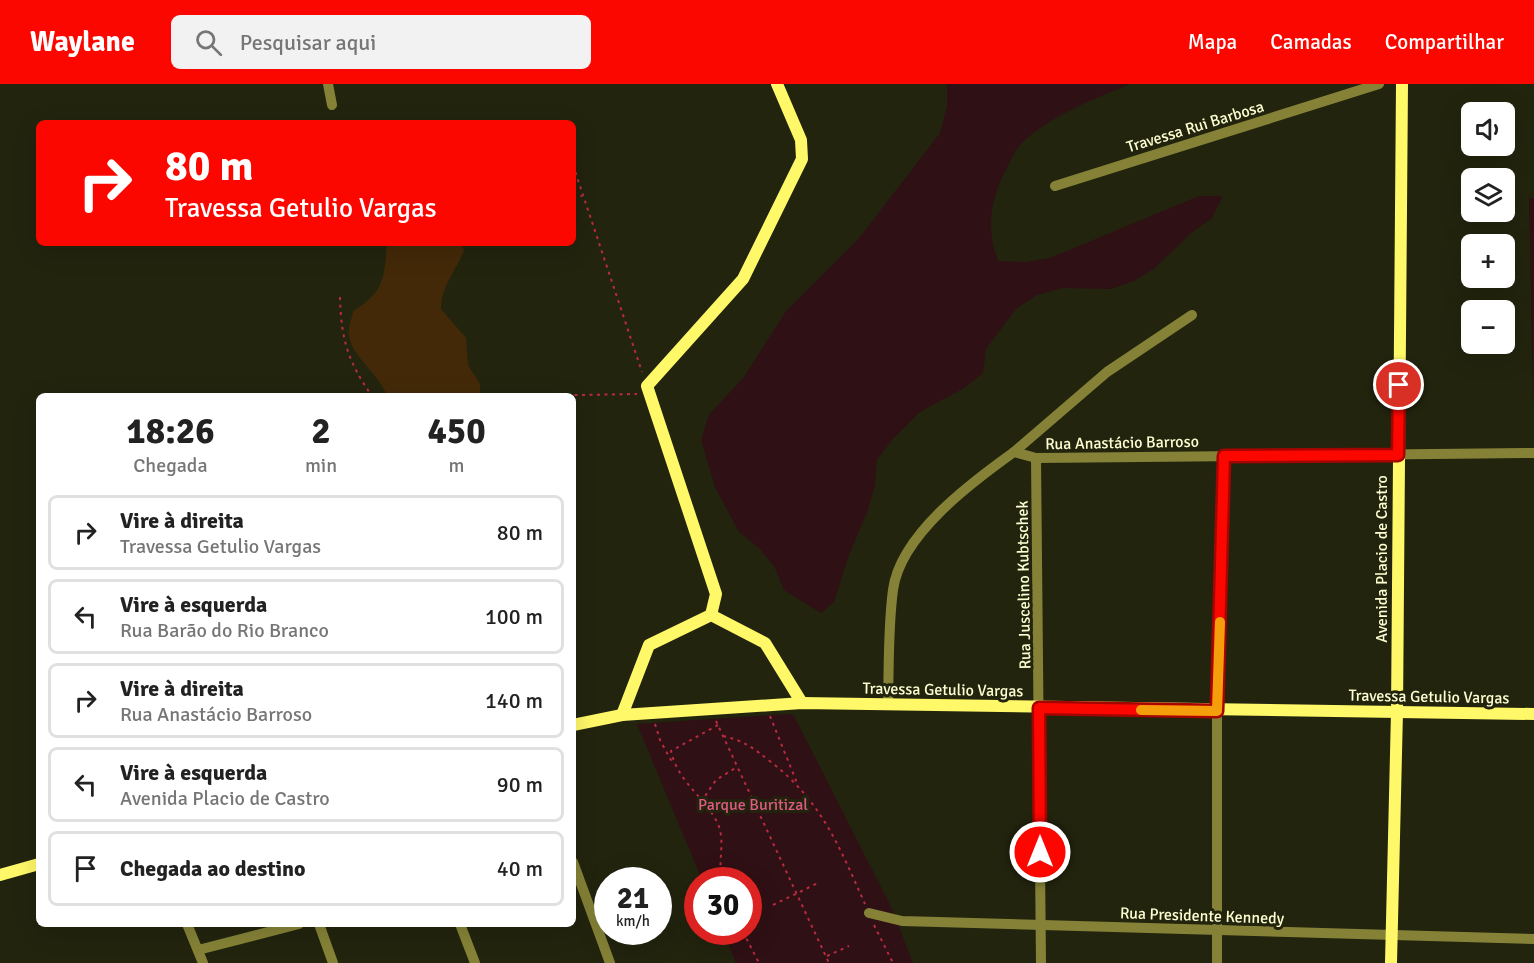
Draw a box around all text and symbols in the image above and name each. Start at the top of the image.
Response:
search box [171,15,591,69]
text: Waylane [30,25,135,59]
icon: search [192,26,225,59]
text: Pesquisar aqui [240,29,376,56]
text: Mapa [1188,29,1237,55]
text: Camadas [1270,29,1352,55]
text: Compartilhar [1385,29,1504,55]
street label: Travessa Rui Barbosa [1124,97,1266,157]
map controls [1461,102,1515,354]
button: sound [1461,102,1515,156]
text: 80 m [165,141,254,192]
icon: right [66,144,144,222]
button: layers [1461,168,1515,222]
text: Travessa Getulio Vargas [165,192,436,225]
button: + [1461,234,1515,288]
button: − [1461,300,1515,354]
pin [1373,359,1424,410]
icon: arrive [1382,368,1415,401]
text: 18:26 [126,409,215,454]
text: 2 [311,409,331,454]
text: 450 [427,409,486,454]
street label: Rua Anastácio Barroso [1045,432,1199,454]
text: Chegada [133,453,208,478]
text: min [305,453,337,478]
text: m [449,453,465,478]
street label: Avenida Placio de Castro [1372,475,1392,643]
street label: Rua Juscelino Kubtschek [1013,500,1035,670]
text: Vire à direita [120,507,244,534]
icon: right [69,516,102,549]
text: 80 m [497,519,543,546]
text: Travessa Getulio Vargas [120,534,321,559]
text: Vire à esquerda [120,591,267,618]
icon: left [69,600,102,633]
text: 100 m [485,603,543,630]
text: Rua Barão do Rio Branco [120,618,329,643]
text: Vire à direita [120,675,244,702]
street label: Travessa Getulio Vargas [862,679,1024,701]
icon: right [69,684,102,717]
street label: Travessa Getulio Vargas [1348,686,1510,708]
text: 140 m [485,687,543,714]
text: Rua Anastácio Barroso [120,702,312,727]
text: Vire à esquerda [120,759,267,786]
icon: left [69,768,102,801]
text: 90 m [497,771,543,798]
text: Avenida Placio de Castro [120,786,330,811]
park label: Parque Buritizal [698,795,808,815]
position arrow [1008,820,1072,884]
icon: arrive [69,852,102,885]
text: Chegada ao destino [120,855,306,882]
text: 40 m [497,855,543,882]
speed limit sign: 30 [684,867,762,945]
text: 21 [617,880,649,917]
street label: Rua Presidente Kennedy [1120,903,1285,929]
text: km/h [616,912,650,930]

